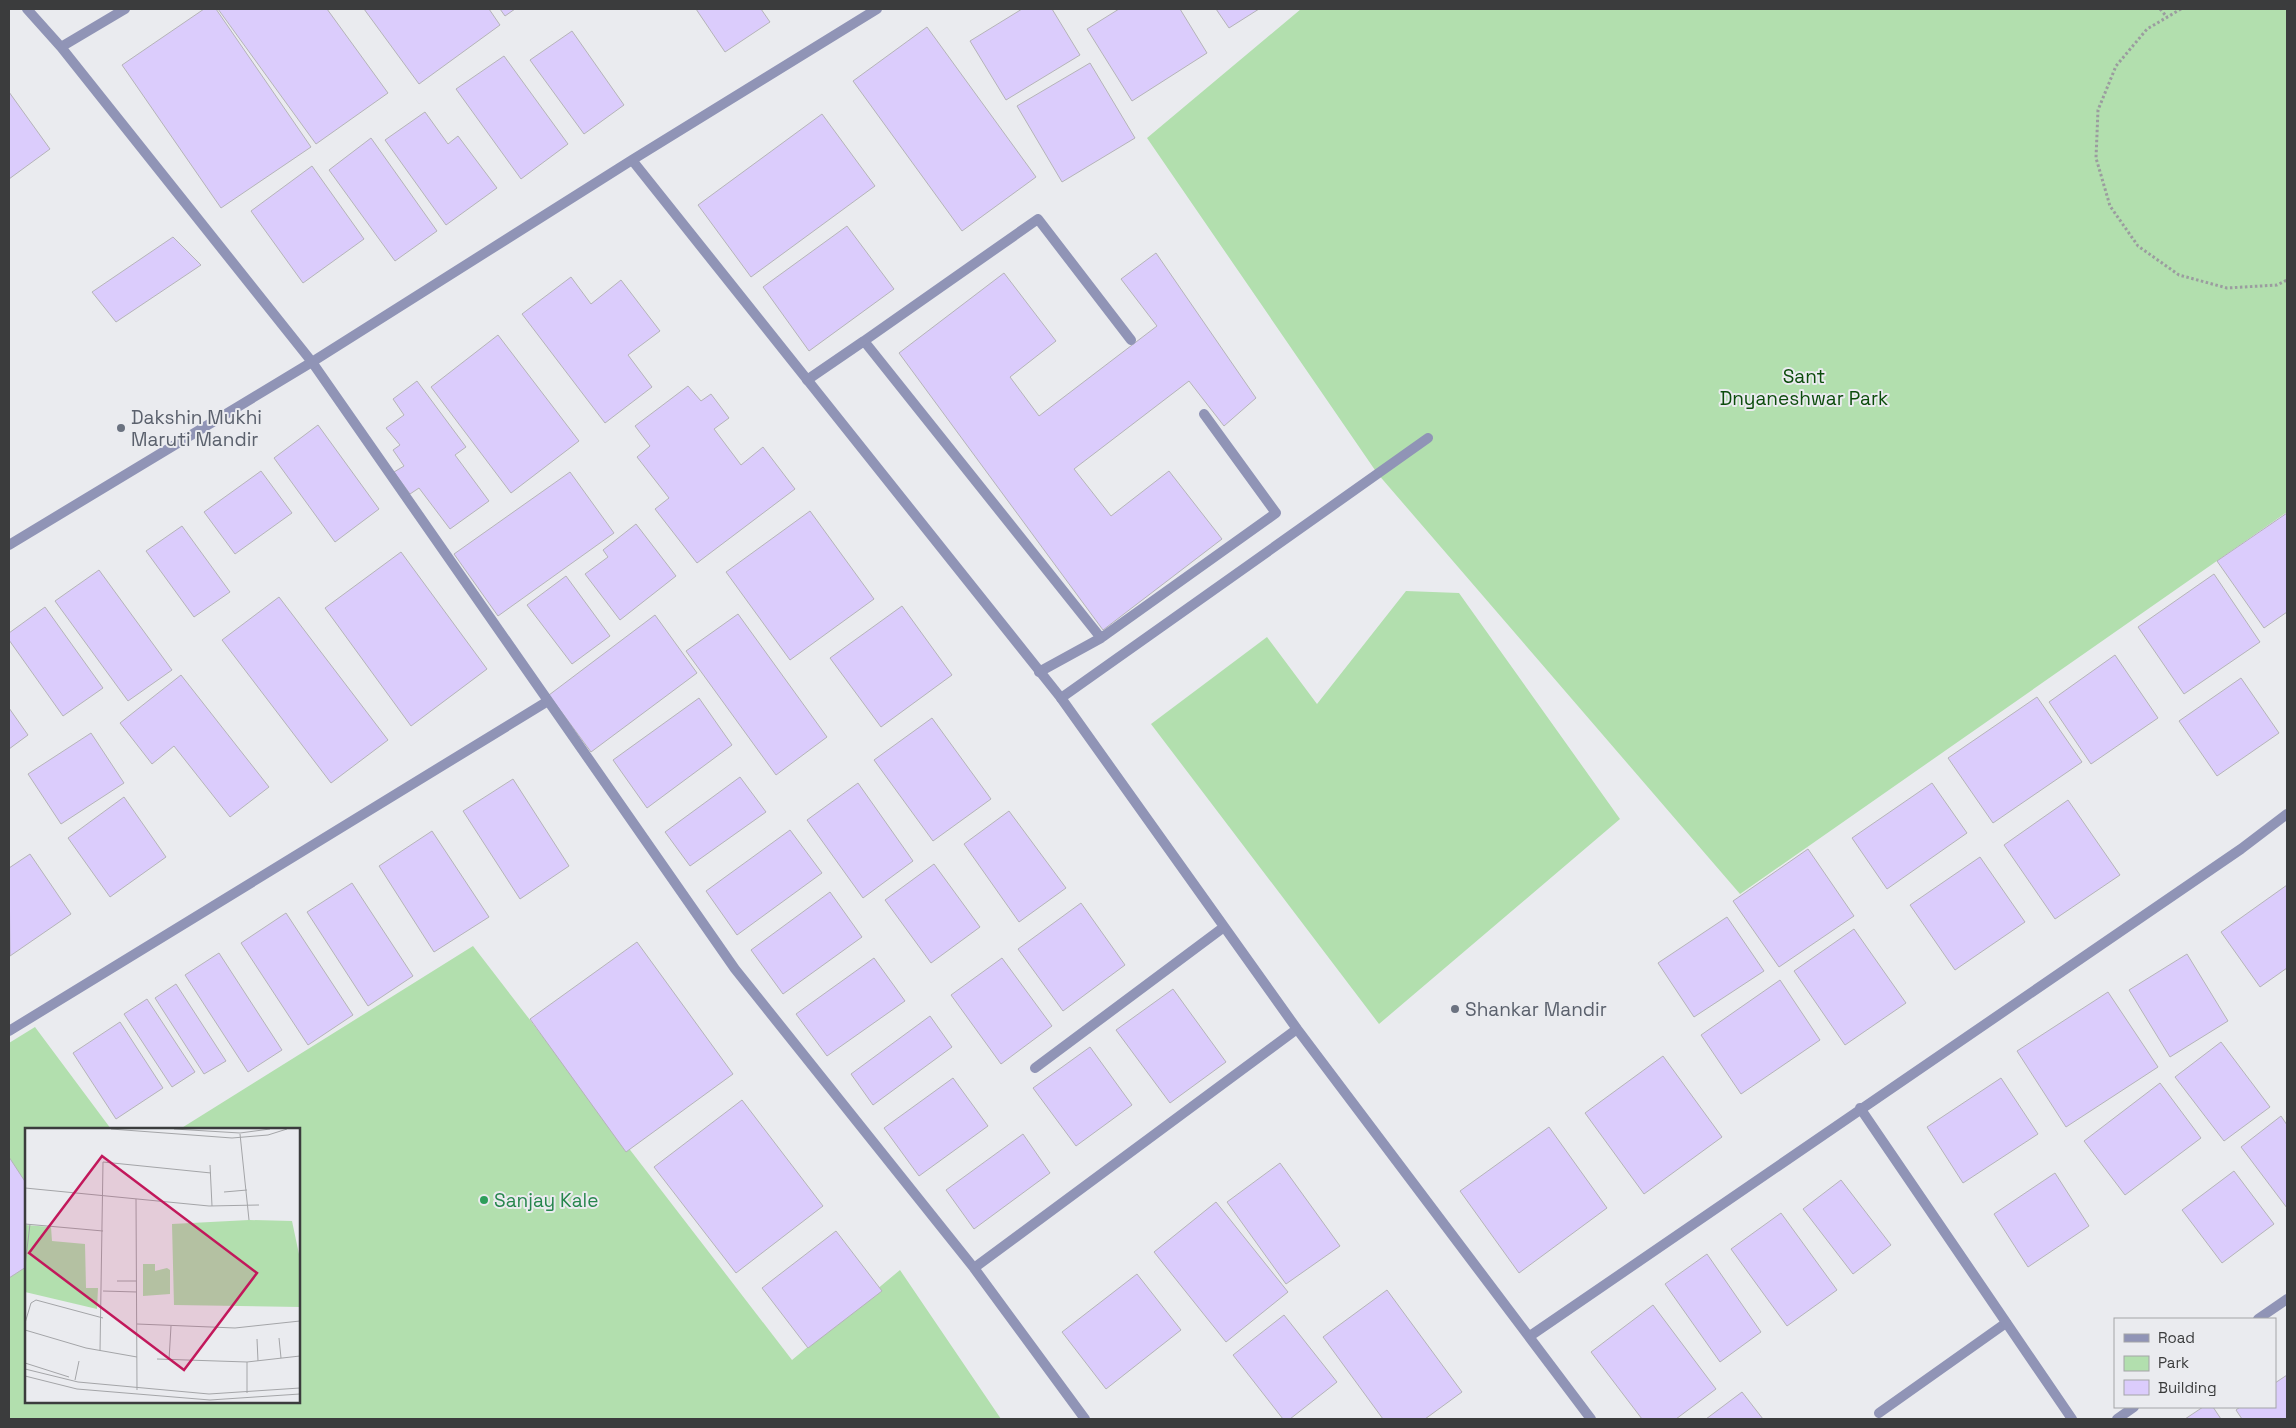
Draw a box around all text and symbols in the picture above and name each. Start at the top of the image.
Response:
park label: Sant Dnyaneshwar Park [1720,364,1888,411]
place label: Dakshin Mukhi Maruti Mandir [131,405,262,452]
marker: Dakshin Mukhi Maruti Mandir [115,422,127,434]
place label: Shankar Mandir [1465,997,1607,1022]
marker: Shankar Mandir [1449,1003,1461,1015]
inset map [25,1128,300,1403]
place label: Sanjay Kale [494,1188,599,1213]
marker: Sanjay Kale [478,1194,490,1206]
legend [2114,1318,2276,1408]
text: Road [2158,1328,2195,1347]
text: Park [2158,1353,2189,1372]
text: Building [2158,1378,2217,1397]

